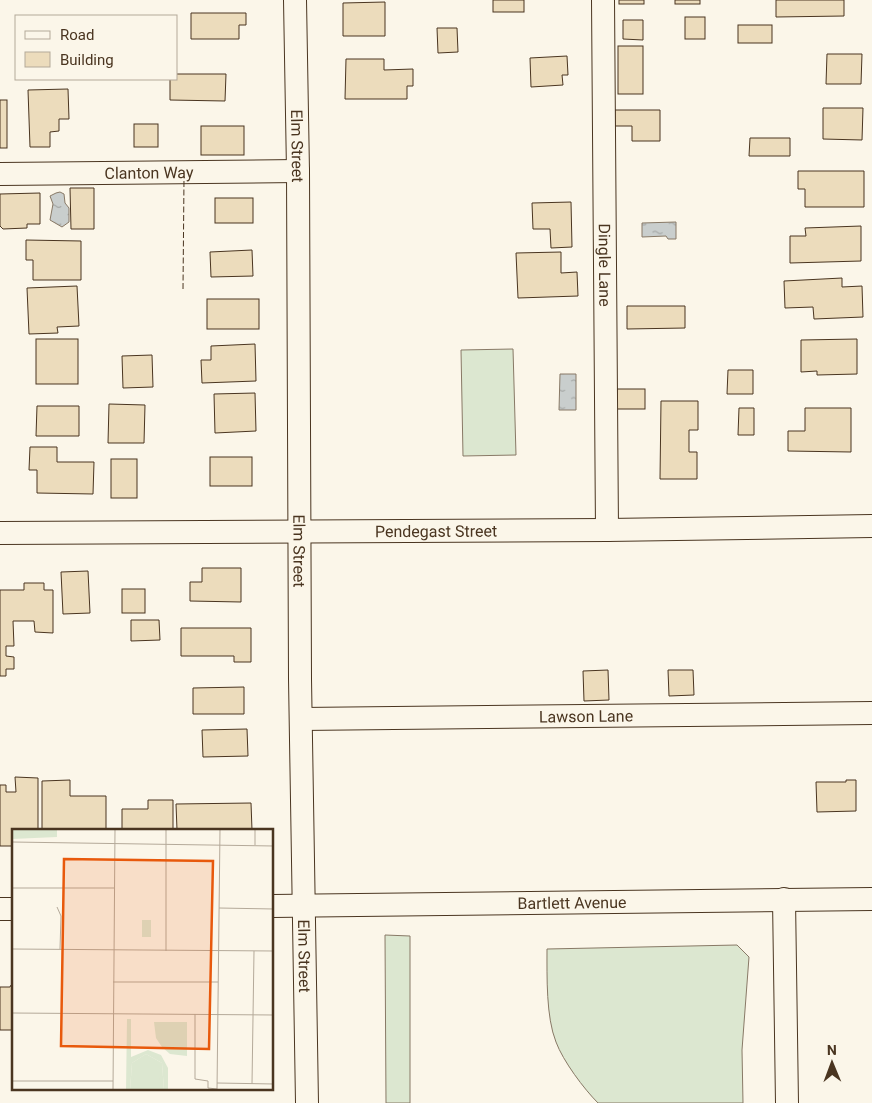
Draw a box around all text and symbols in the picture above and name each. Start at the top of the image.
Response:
legend [15,15,178,80]
text: Road [60,26,94,44]
text: Building [60,51,114,69]
street label: Elm Street [287,109,307,183]
street label: Clanton Way [104,163,194,183]
street label: Dingle Lane [595,223,614,307]
street label: Elm Street [289,514,309,588]
street label: Pendegast Street [375,522,497,541]
street label: Lawson Lane [539,707,633,726]
inset map [12,829,274,1090]
street label: Bartlett Avenue [517,893,627,913]
street label: Elm Street [294,919,314,993]
north arrow [807,1038,857,1088]
text: N [827,1042,837,1058]

